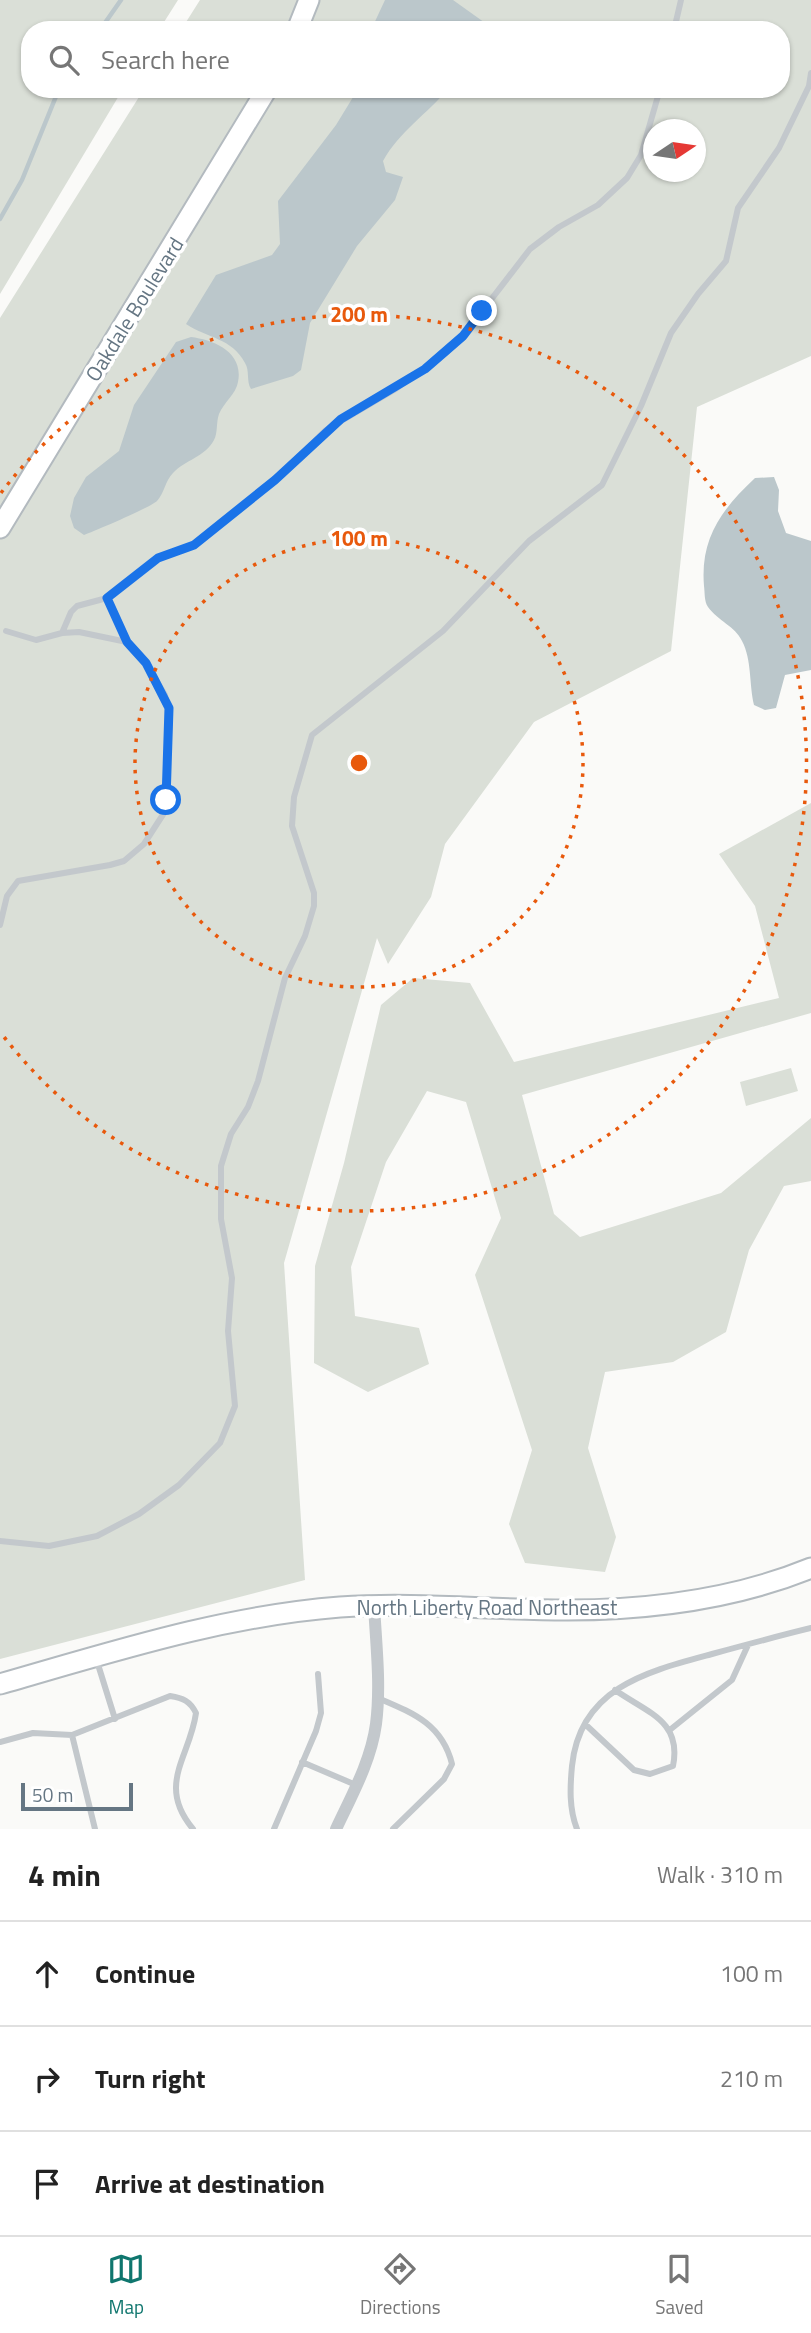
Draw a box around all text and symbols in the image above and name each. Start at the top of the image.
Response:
search box [21,21,790,98]
text: Search here [101,40,230,79]
icon: search [45,41,83,79]
north arrow [643,119,706,182]
street label: Oakdale Boulevard [77,231,191,387]
route end [466,295,497,326]
text: 200 m [330,298,388,330]
text: 100 m [330,522,388,554]
centre of rings [347,751,371,775]
route start [150,784,181,815]
street label: North Liberty Road Northeast [357,1591,618,1623]
scale bar [21,1780,133,1812]
text: 50 m [32,1780,73,1809]
text: 4 min [28,1852,101,1898]
text: Walk · 310 m [657,1857,783,1892]
text: Continue [95,1954,195,1993]
icon: ahead [28,1955,66,1993]
text: 100 m [720,1956,783,1991]
text: Turn right [95,2059,206,2098]
icon: right [28,2060,66,2098]
text: 210 m [720,2061,783,2096]
text: Arrive at destination [95,2164,325,2203]
icon: arrive [28,2165,66,2203]
tab: Map [107,2250,145,2321]
tab: Directions [360,2250,441,2321]
tab: Saved [655,2250,704,2321]

